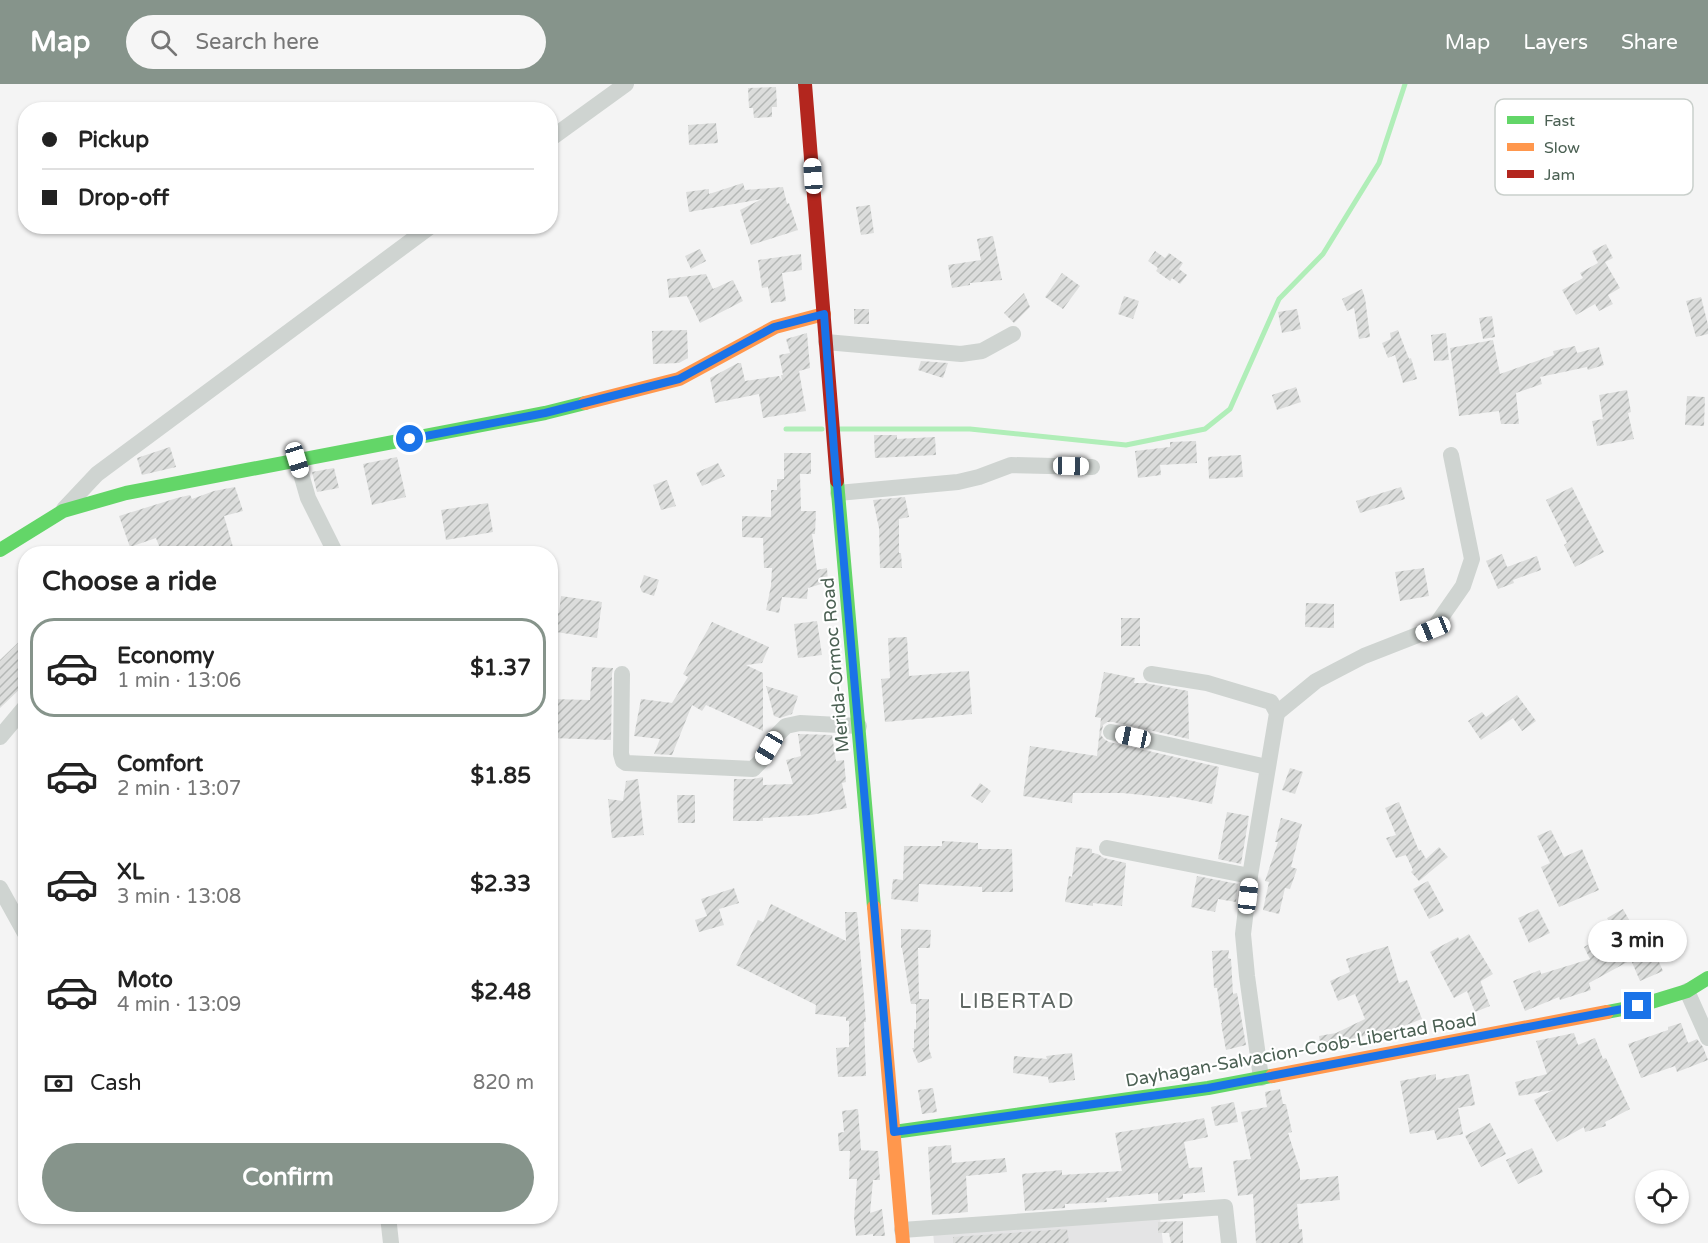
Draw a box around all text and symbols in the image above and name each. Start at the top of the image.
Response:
search box [126,15,546,69]
text: Map [30,25,90,59]
icon: search [147,26,180,59]
text: Search here [195,29,319,55]
text: Map [1445,30,1490,55]
text: Layers [1523,30,1588,55]
text: Share [1621,30,1678,55]
legend [1495,99,1693,195]
text: Fast [1544,111,1575,131]
text: Pickup [78,127,149,153]
text: Slow [1544,138,1580,158]
car [803,157,823,195]
text: Jam [1544,165,1575,185]
text: Drop-off [78,185,169,211]
route start [396,425,423,452]
car [283,440,311,480]
car [1053,457,1089,475]
text: Choose a ride [42,565,217,598]
street label: Merida-Ormoc Road [816,576,854,754]
car [1413,614,1453,644]
icon: car [45,641,99,695]
text: Economy [117,643,214,669]
text: $1.37 [470,655,531,681]
text: 1 min · 13:06 [117,669,241,693]
car [1114,724,1152,750]
car [752,728,786,768]
icon: car [45,749,99,803]
text: Comfort [117,751,203,777]
text: $1.85 [470,763,531,789]
text: 2 min · 13:07 [117,777,241,801]
icon: car [45,857,99,911]
text: XL [117,859,144,885]
text: $2.33 [470,871,531,897]
car [1237,877,1259,915]
text: 3 min · 13:08 [117,885,241,909]
callout: 3 min [1588,919,1688,961]
text: 3 min [1611,929,1664,953]
icon: car [45,965,99,1019]
text: Moto [117,967,173,993]
text: $2.48 [471,979,531,1005]
district label: LIBERTAD [959,989,1075,1014]
route end [1624,992,1651,1019]
text: 4 min · 13:09 [117,993,241,1017]
street label: Dayhagan-Salvacion-Coob-Libertad Road [1124,1008,1478,1092]
icon: cash [42,1067,75,1100]
text: Cash [90,1070,142,1096]
text: 820 m [473,1071,534,1095]
button: Confirm [42,1143,534,1212]
map controls [1635,1170,1689,1224]
button: locate [1635,1170,1689,1224]

